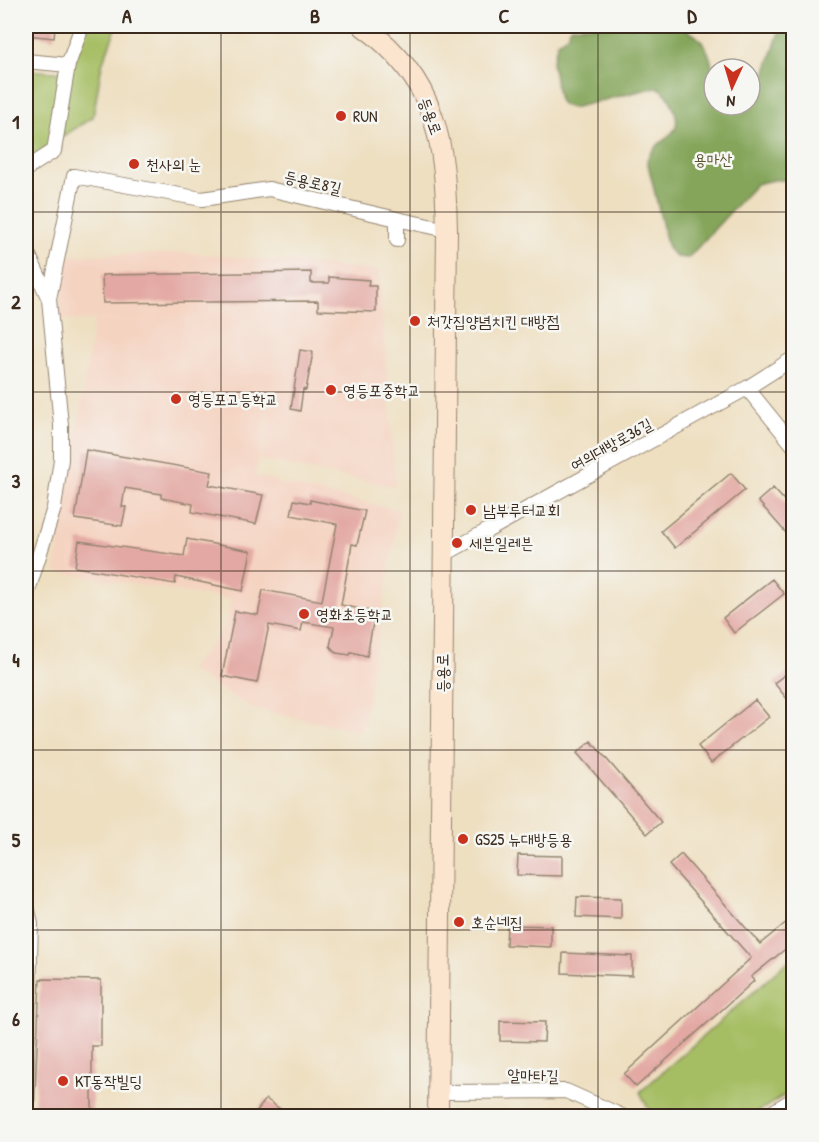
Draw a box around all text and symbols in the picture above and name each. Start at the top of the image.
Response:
text: A [122,2,132,29]
text: B [310,2,320,29]
text: C [499,2,510,29]
text: D [687,2,697,29]
north arrow [702,57,762,117]
text: N [725,91,736,113]
street label: 등용로 [414,94,448,138]
place label: RUN [353,105,378,127]
text: 1 [12,108,20,135]
marker: RUN [334,109,348,123]
park label: 용마산 [694,148,732,170]
place label: 천사의 눈 [146,153,201,175]
marker: 천사의 눈 [127,157,141,171]
street label: 등용로8길 [282,165,344,199]
text: 2 [11,288,21,315]
place label: 처갓집양념치킨 대방점 [427,310,560,332]
marker: 처갓집양념치킨 대방점 [408,314,422,328]
place label: 영등포중학교 [343,379,420,401]
marker: 영등포중학교 [324,383,338,397]
place label: 영등포고등학교 [188,388,278,410]
marker: 영등포고등학교 [169,392,183,406]
street label: 여의대방로36길 [566,412,656,476]
text: 3 [12,467,21,494]
place label: 남부루터교회 [483,499,560,521]
marker: 남부루터교회 [464,503,478,517]
place label: 세븐일레븐 [469,532,533,554]
marker: 세븐일레븐 [450,536,464,550]
place label: 영화초등학교 [316,603,393,625]
marker: 영화초등학교 [297,607,311,621]
text: 4 [12,646,20,673]
street label: 등용로 [431,654,453,692]
text: 5 [12,826,21,853]
place label: GS25 뉴대방등용 [475,828,572,850]
marker: GS25 뉴대방등용 [456,832,470,846]
place label: 호순네집 [471,911,523,933]
marker: 호순네집 [452,915,466,929]
text: 6 [12,1005,20,1032]
street label: 알마타길 [507,1064,559,1086]
place label: KT동작빌딩 [75,1070,142,1092]
marker: KT동작빌딩 [56,1074,70,1088]

